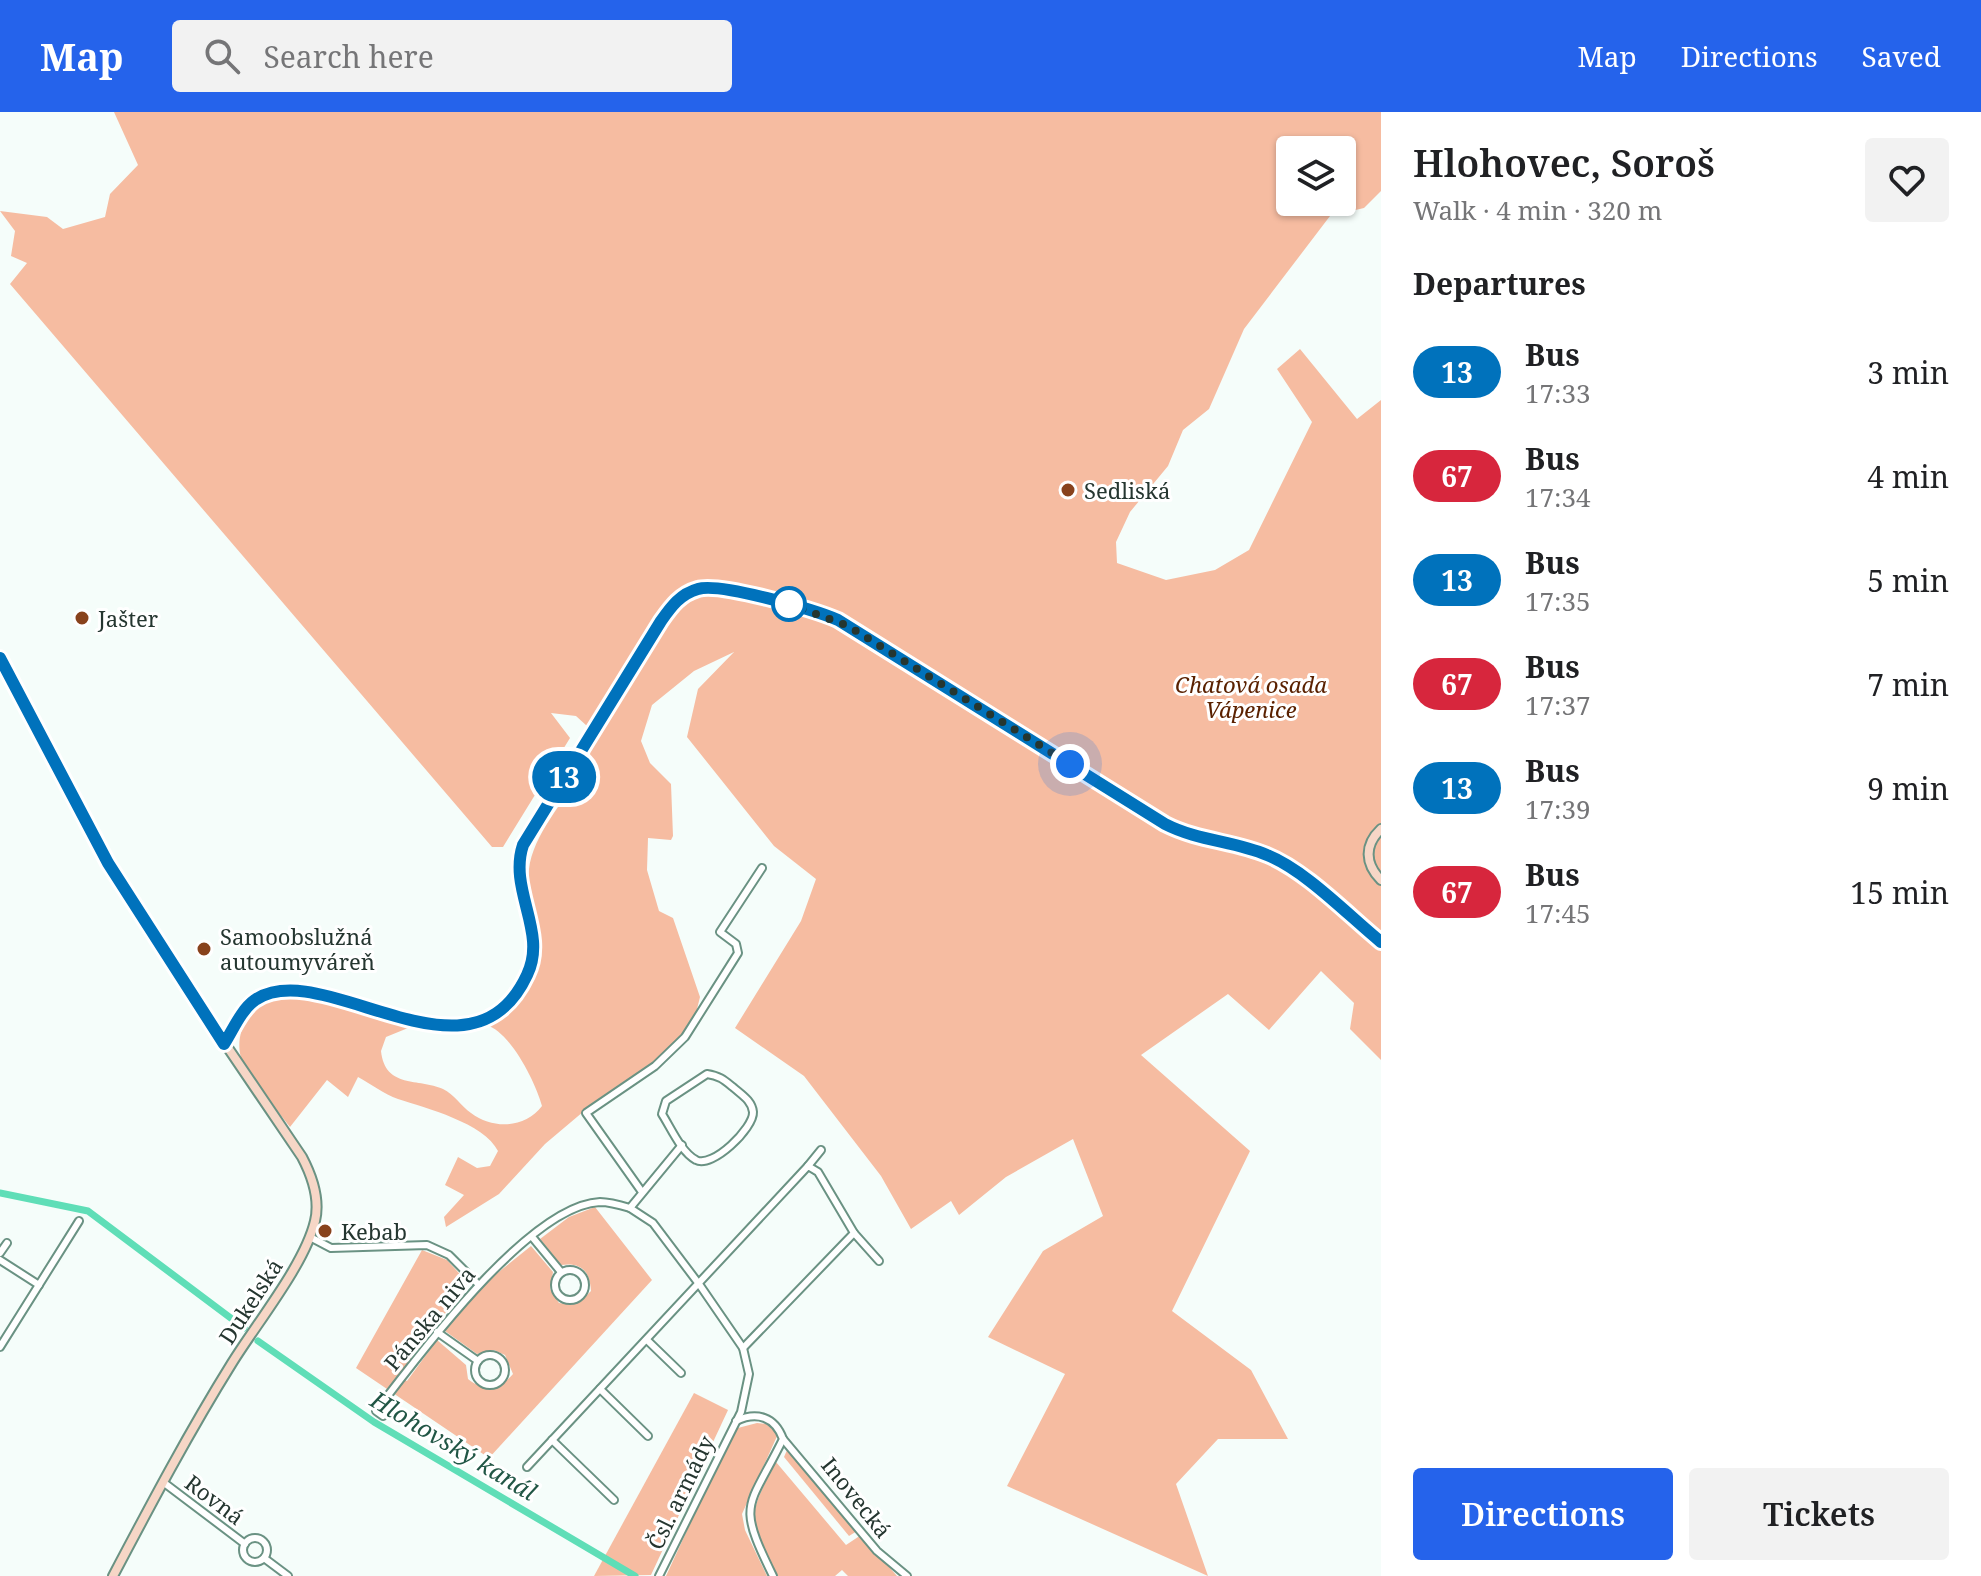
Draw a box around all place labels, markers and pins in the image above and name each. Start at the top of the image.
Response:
place label: Sedliská [1084,475,1170,505]
marker: Sedliská [1059,481,1077,499]
unlabelled marker [772,587,806,621]
place label: Jašter [97,603,159,633]
marker: Jašter [73,609,91,627]
place label: Samoobslužná autoumyváreň [220,921,375,976]
marker: Samoobslužná autoumyváreň [195,940,213,958]
place label: Kebab [341,1216,407,1246]
marker: Kebab [316,1222,334,1240]

